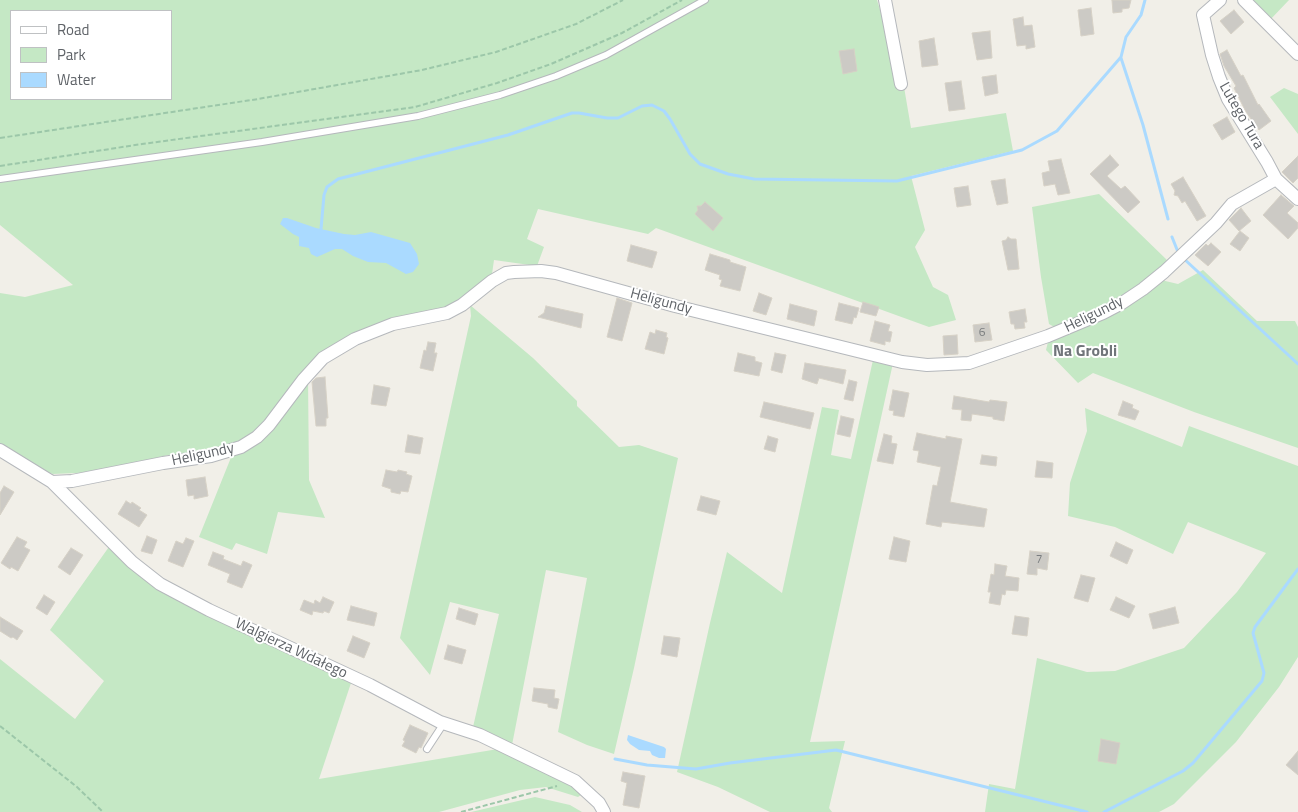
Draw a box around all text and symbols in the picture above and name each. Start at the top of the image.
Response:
legend [10,10,172,100]
text: Road [57,18,89,41]
text: Park [57,43,86,66]
text: Water [57,68,96,91]
street label: Lutego Tura [1215,79,1267,153]
street label: Heligundy [628,285,694,319]
street label: Heligundy [1062,293,1126,337]
house number: 6 [979,326,985,340]
district label: Na Grobli [1053,342,1117,362]
street label: Heligundy [170,440,236,470]
house number: 7 [1036,553,1042,567]
street label: Walgierza Wdałego [232,615,350,683]

